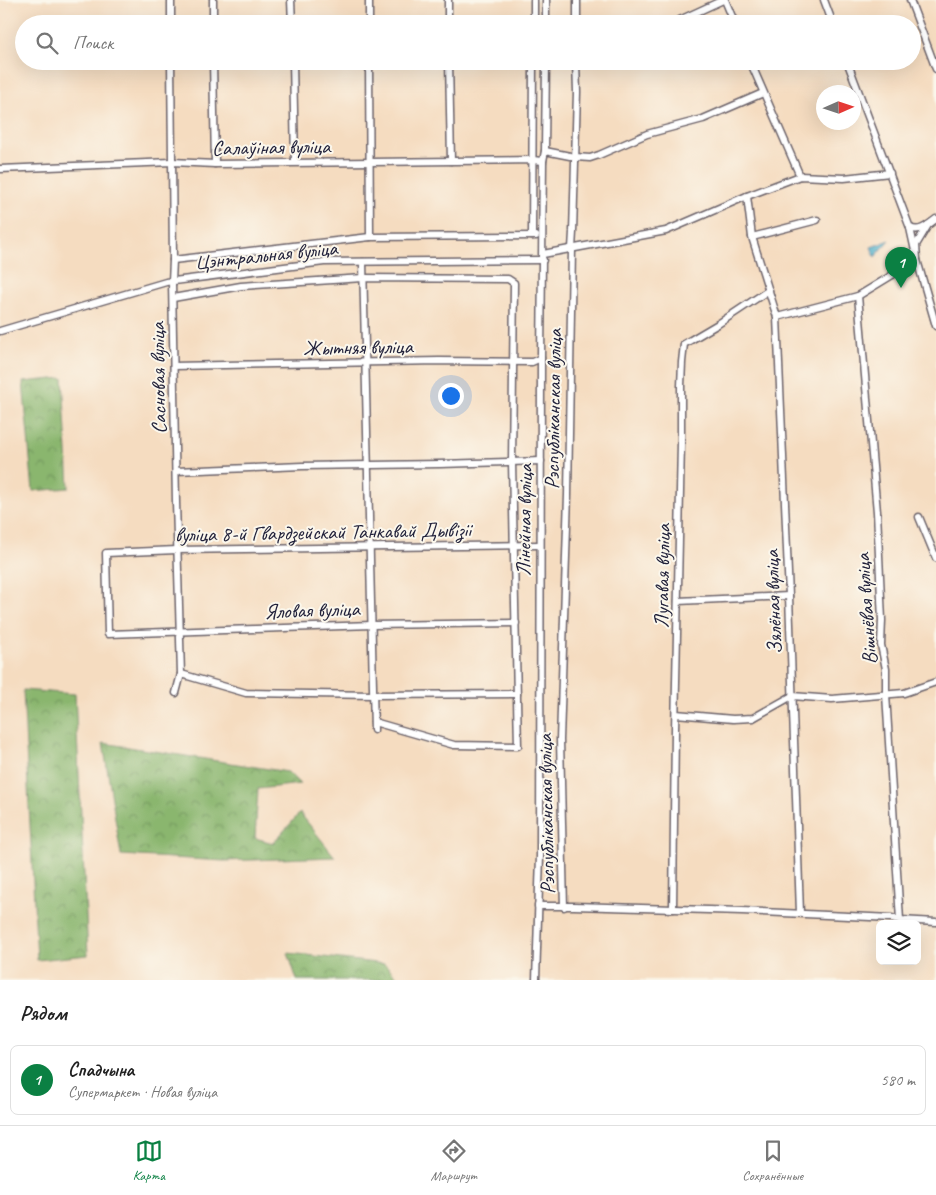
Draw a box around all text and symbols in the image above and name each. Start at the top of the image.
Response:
search box [15,15,921,70]
icon: search [33,29,61,57]
text: Поиск [73,31,113,55]
north arrow [816,85,861,130]
street label: Салаўіная вуліца [212,133,332,161]
street label: Цэнтральная вуліца [193,234,340,275]
pin: 1 [885,247,917,288]
street label: Сасновая вуліца [144,320,172,434]
street label: Рэспубліканская вуліца [539,327,567,489]
street label: Жытняя вуліца [303,333,415,361]
your location [438,383,464,409]
street label: Лінейная вуліца [510,462,538,576]
street label: вуліца 8-й Гвардзейскай Танкавай Дывізіі [175,516,474,549]
street label: Лугавая вуліца [648,522,676,628]
street label: Зялёная вуліца [758,547,788,655]
street label: Вішнёвая вуліца [849,551,883,665]
street label: Яловая вуліца [264,595,362,625]
street label: Рэспубліканская вуліца [532,732,560,894]
map controls [876,920,921,965]
button: layers [876,920,921,965]
text: Рядом [20,1000,67,1026]
text: Спадчына [68,1058,134,1082]
text: 1 [33,1070,41,1090]
text: 580 m [881,1070,915,1090]
text: Супермаркет · Новая вуліца [68,1082,217,1102]
tab: Карта [133,1137,165,1184]
tab: Маршрут [431,1137,477,1184]
tab: Сохранённые [742,1137,803,1184]

